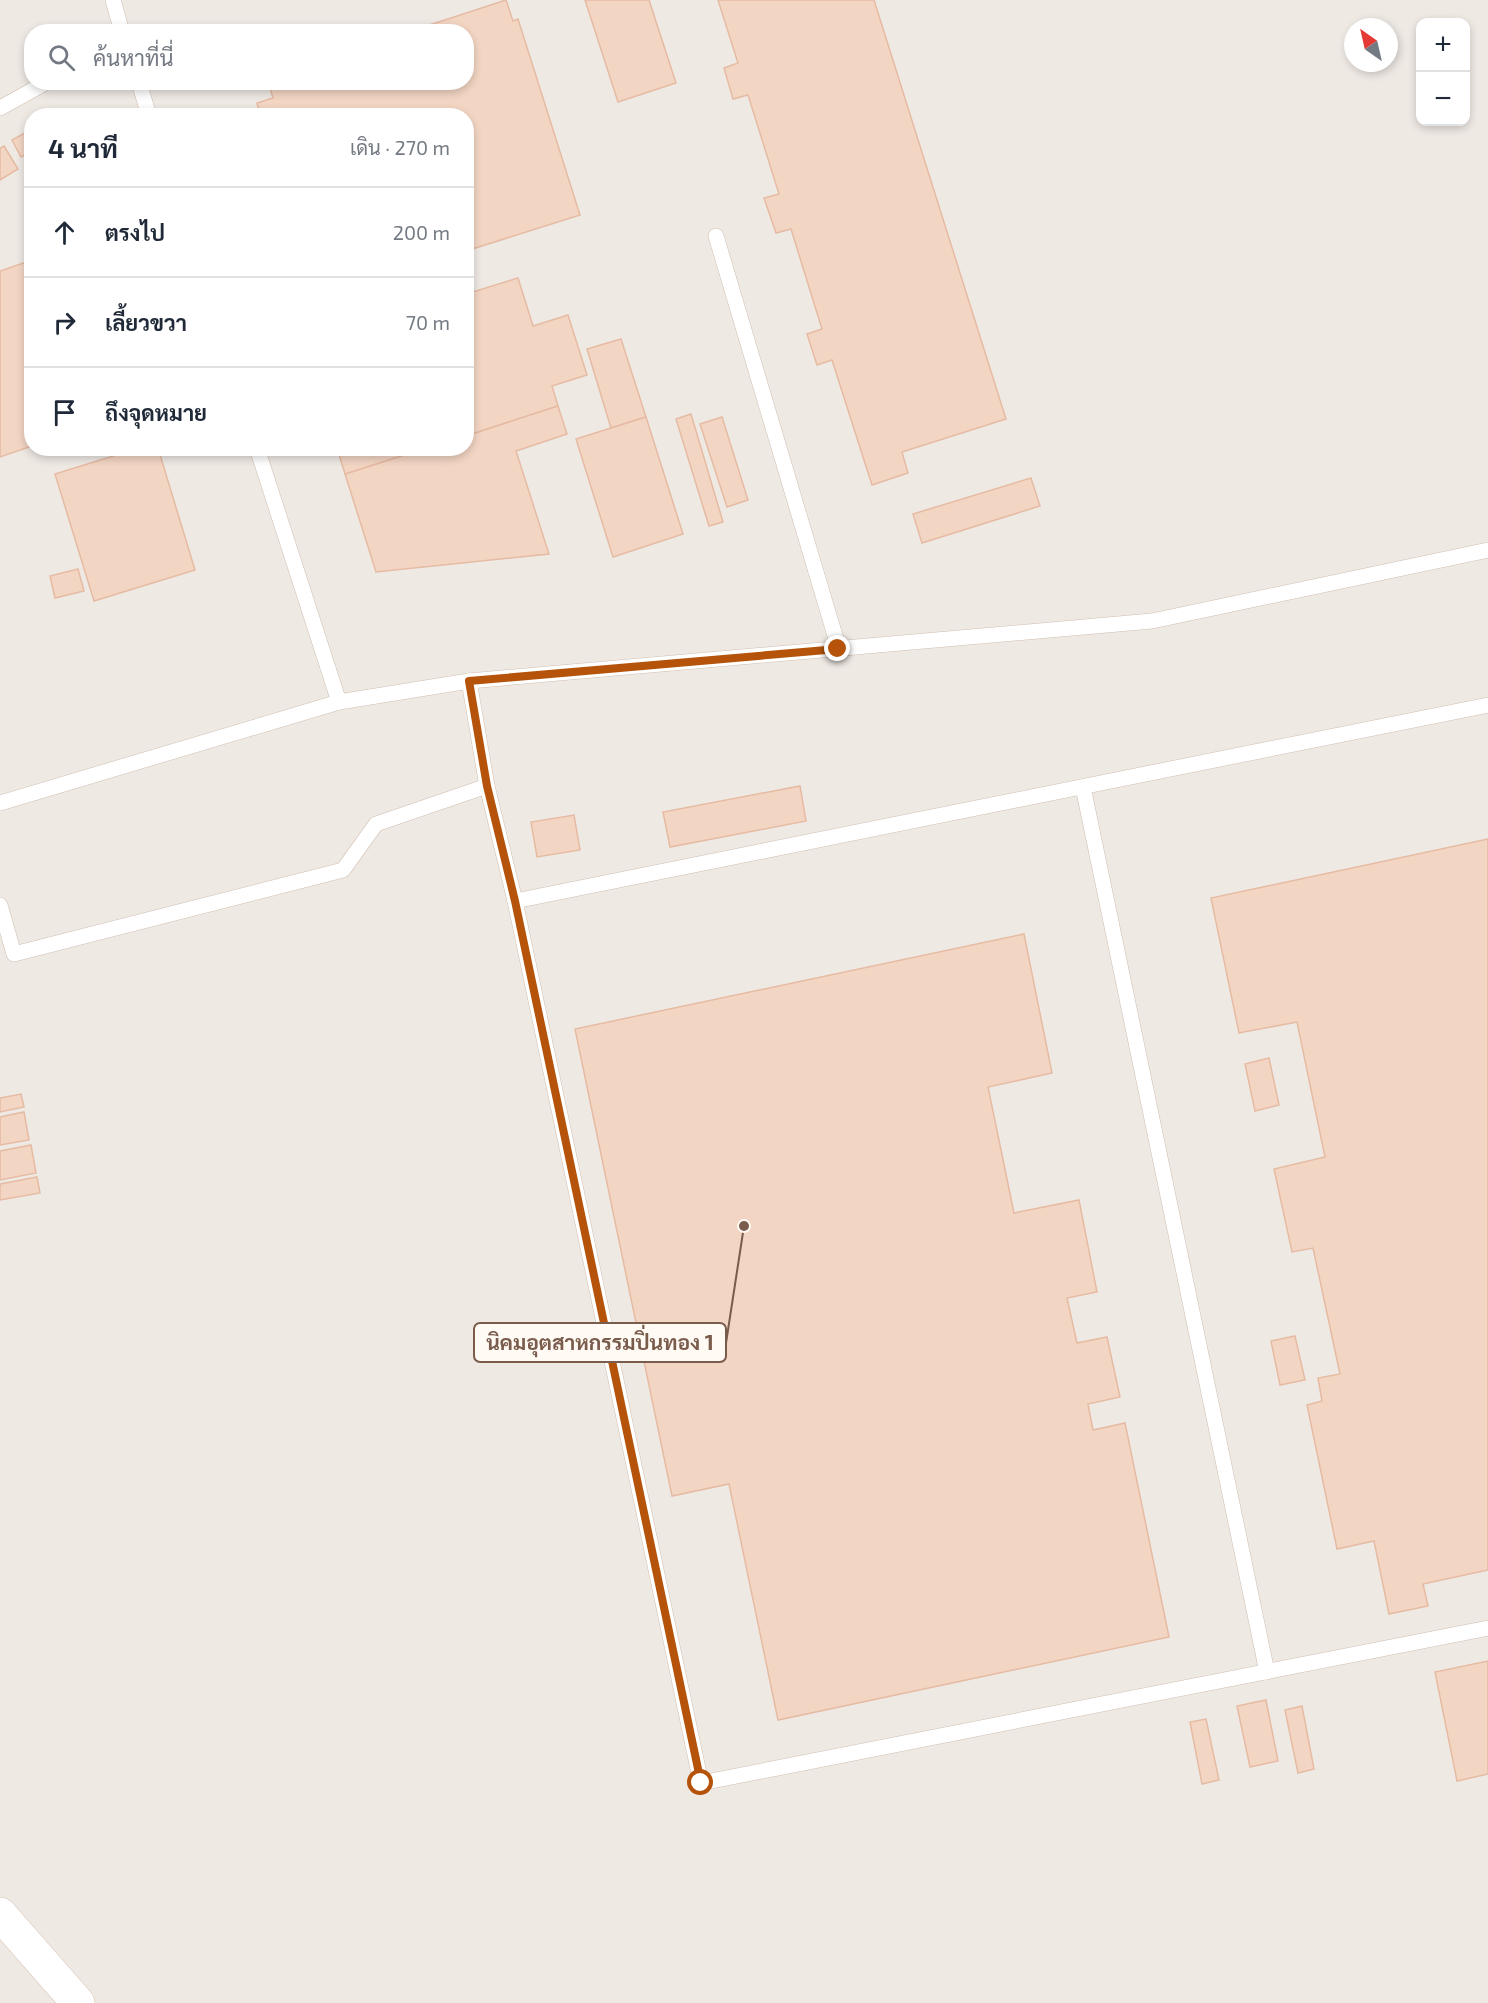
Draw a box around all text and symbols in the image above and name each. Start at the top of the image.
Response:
north arrow [1344,18,1398,72]
map controls [1416,18,1470,126]
button: + [1416,18,1470,72]
search box [24,24,474,90]
icon: search [45,41,78,74]
text: ค้นหาที่นี่ [93,44,173,70]
button: − [1416,72,1470,126]
text: 4 นาที [48,132,118,163]
text: เดิน · 270 m [350,135,450,159]
icon: ahead [48,216,81,249]
text: ตรงไป [105,219,165,245]
text: 200 m [393,220,450,244]
icon: right [48,306,81,339]
text: เลี้ยวขวา [105,309,187,335]
text: 70 m [406,310,450,334]
icon: arrive [48,396,81,429]
text: ถึงจุดหมาย [105,399,207,425]
route end [824,635,850,661]
callout: นิคมอุตสาหกรรมปิ่นทอง 1 [474,1323,726,1362]
text: นิคมอุตสาหกรรมปิ่นทอง 1 [486,1324,714,1358]
route start [687,1769,713,1795]

